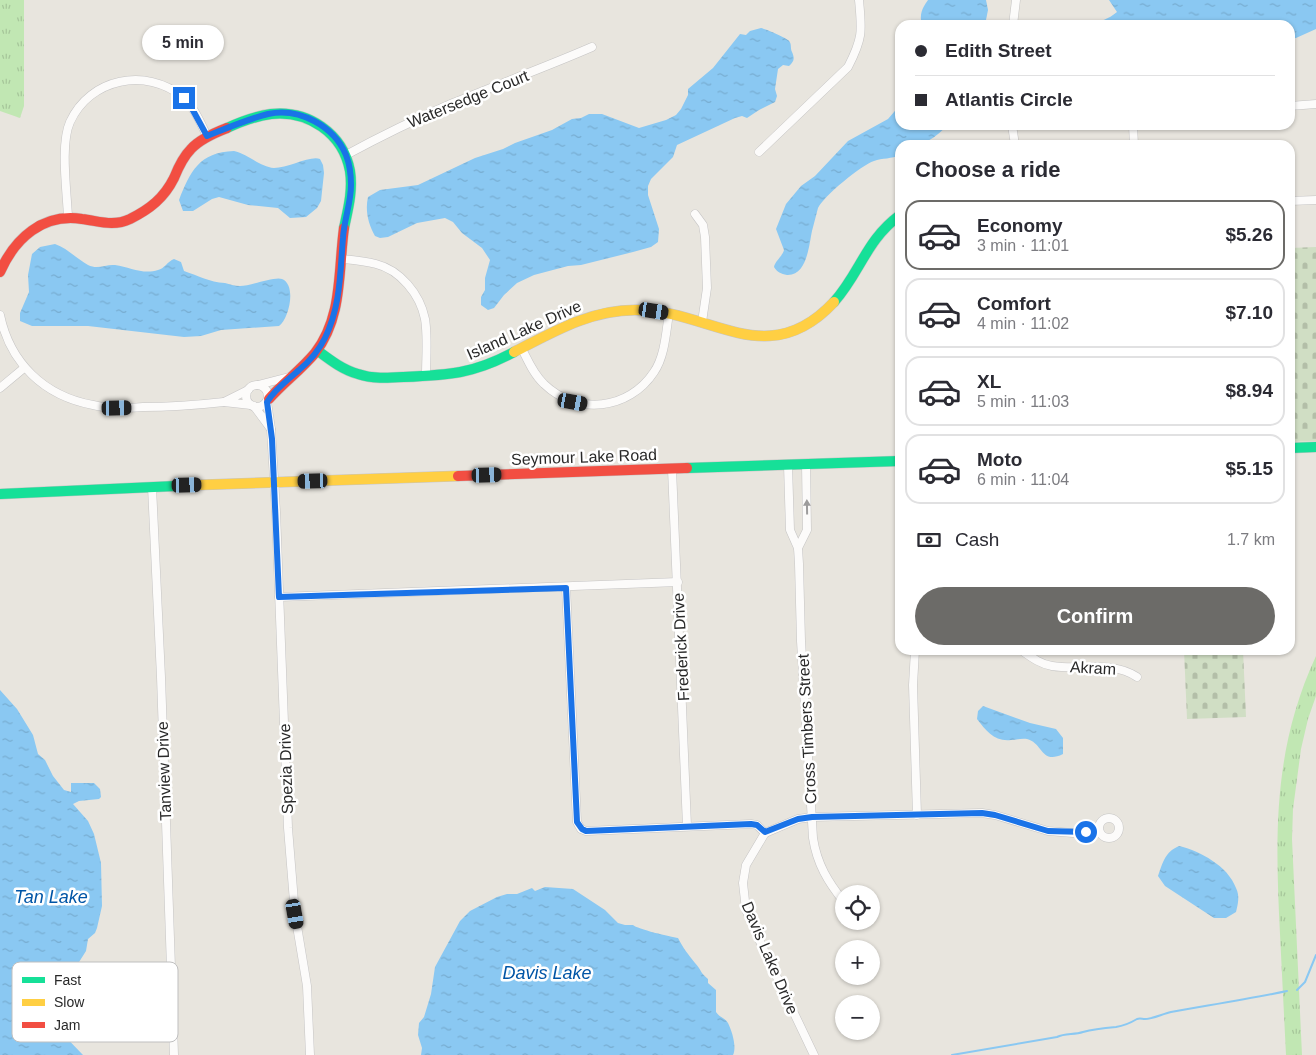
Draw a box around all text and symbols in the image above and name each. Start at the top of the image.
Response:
callout: 5 min [143,26,225,61]
text: 5 min [162,34,204,51]
text: Edith Street [945,40,1052,61]
street label: Watersedge Court [405,67,532,131]
route end [173,87,195,109]
text: Atlantis Circle [945,89,1073,110]
text: Choose a ride [915,157,1060,182]
icon: car [917,213,962,258]
text: Economy [977,215,1063,236]
text: $5.26 [1225,224,1273,245]
text: 3 min · 11:01 [977,237,1069,254]
icon: car [917,291,962,336]
text: Comfort [977,293,1051,314]
street label: Island Lake Drive [464,297,584,363]
car [638,301,669,321]
text: $7.10 [1225,302,1273,323]
text: 4 min · 11:02 [977,315,1069,332]
icon: car [917,369,962,414]
text: XL [977,371,1001,392]
text: $8.94 [1225,380,1273,401]
car [556,392,589,412]
text: 5 min · 11:03 [977,393,1069,410]
car [101,400,132,416]
street label: Seymour Lake Road [511,446,657,468]
icon: car [917,447,962,492]
text: Moto [977,449,1022,470]
text: $5.15 [1225,458,1273,479]
car [471,467,502,483]
text: 6 min · 11:04 [977,471,1069,488]
car [297,473,328,489]
car [171,477,202,493]
one-way arrow [802,499,810,515]
icon: cash [915,526,943,554]
text: Cash [955,529,999,550]
text: 1.7 km [1227,531,1275,548]
button: Confirm [915,587,1275,645]
street label: Frederick Drive [670,592,692,702]
street label: Cross Timbers Street [795,653,819,804]
street label: Akram [1069,658,1117,678]
street label: Tanview Drive [154,721,174,821]
street label: Spezia Drive [276,723,296,815]
route start [1075,821,1097,843]
map controls [835,885,880,1040]
button: locate [835,885,880,930]
water label: Tan Lake [14,887,88,907]
car [285,898,304,930]
street label: Davis Lake Drive [739,899,801,1017]
button: + [835,940,880,985]
legend [12,962,178,1042]
water label: Davis Lake [502,963,592,983]
text: Fast [54,972,81,988]
text: Slow [54,994,85,1010]
button: − [835,995,880,1040]
text: Jam [54,1017,80,1033]

